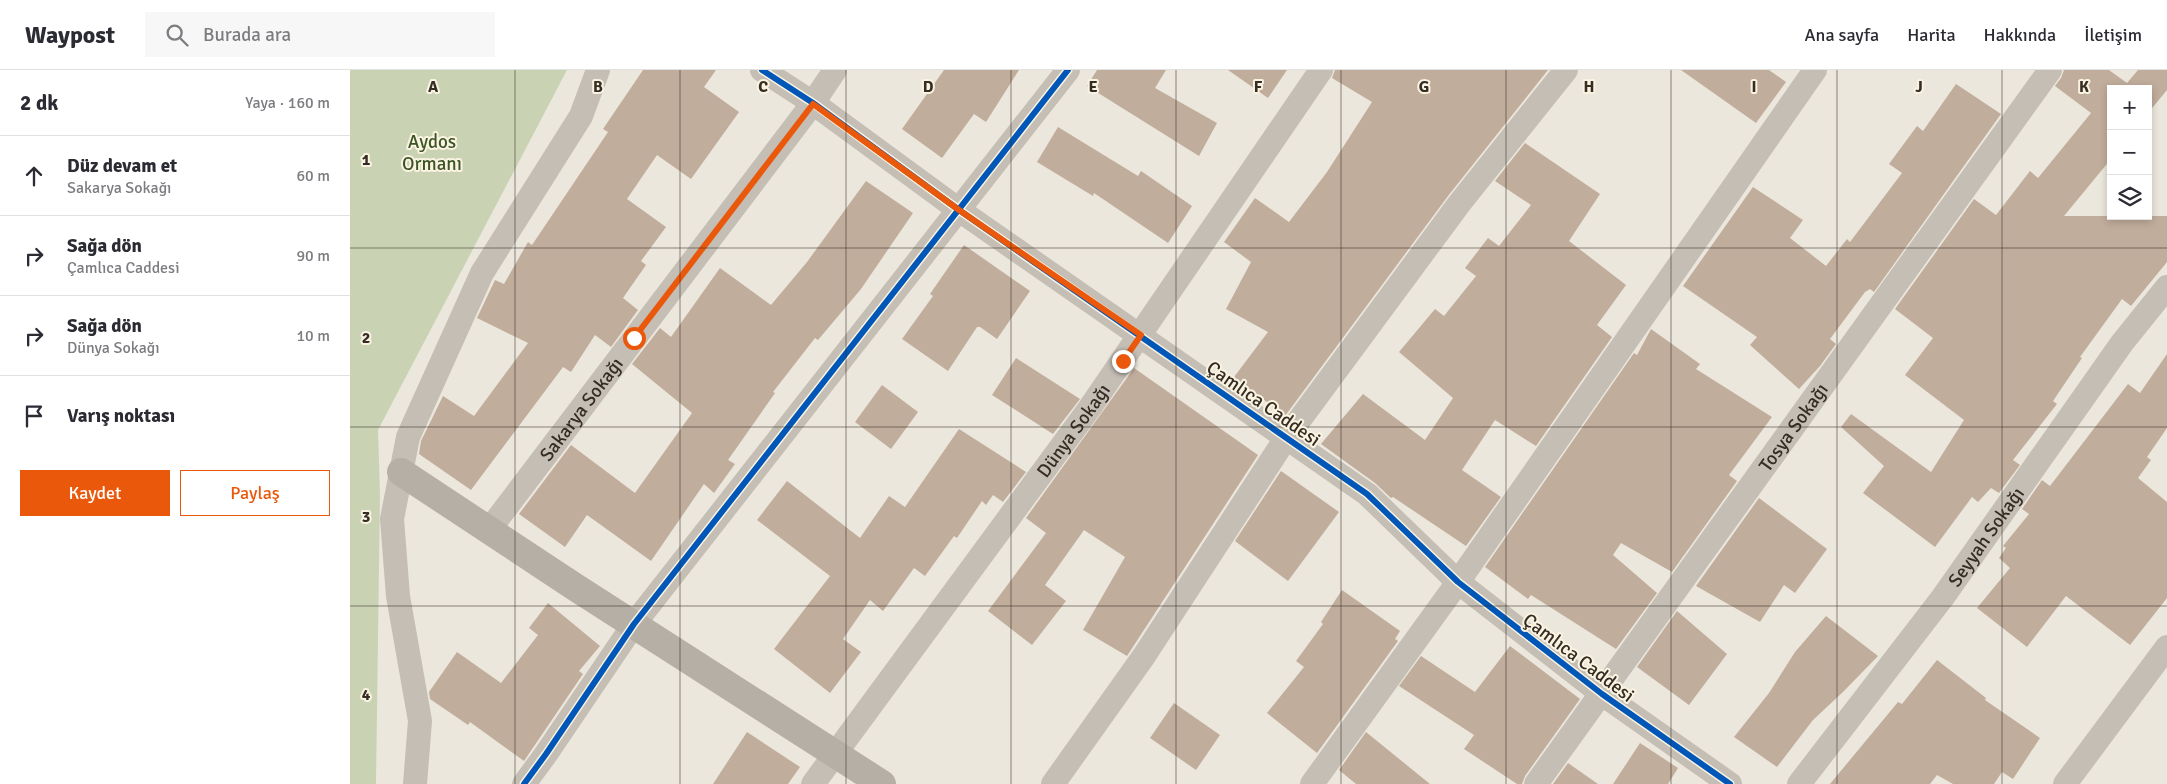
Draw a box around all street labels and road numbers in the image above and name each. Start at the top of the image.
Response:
street label: Sakarya Sokağı [535,353,629,466]
street label: Çamlıca Caddesi [1202,356,1325,452]
street label: Dünya Sokağı [1032,379,1116,482]
street label: Tosya Sokağı [1754,379,1834,476]
street label: Seyyah Sokağı [1943,483,2030,592]
street label: Çamlıca Caddesi [1518,608,1639,708]

